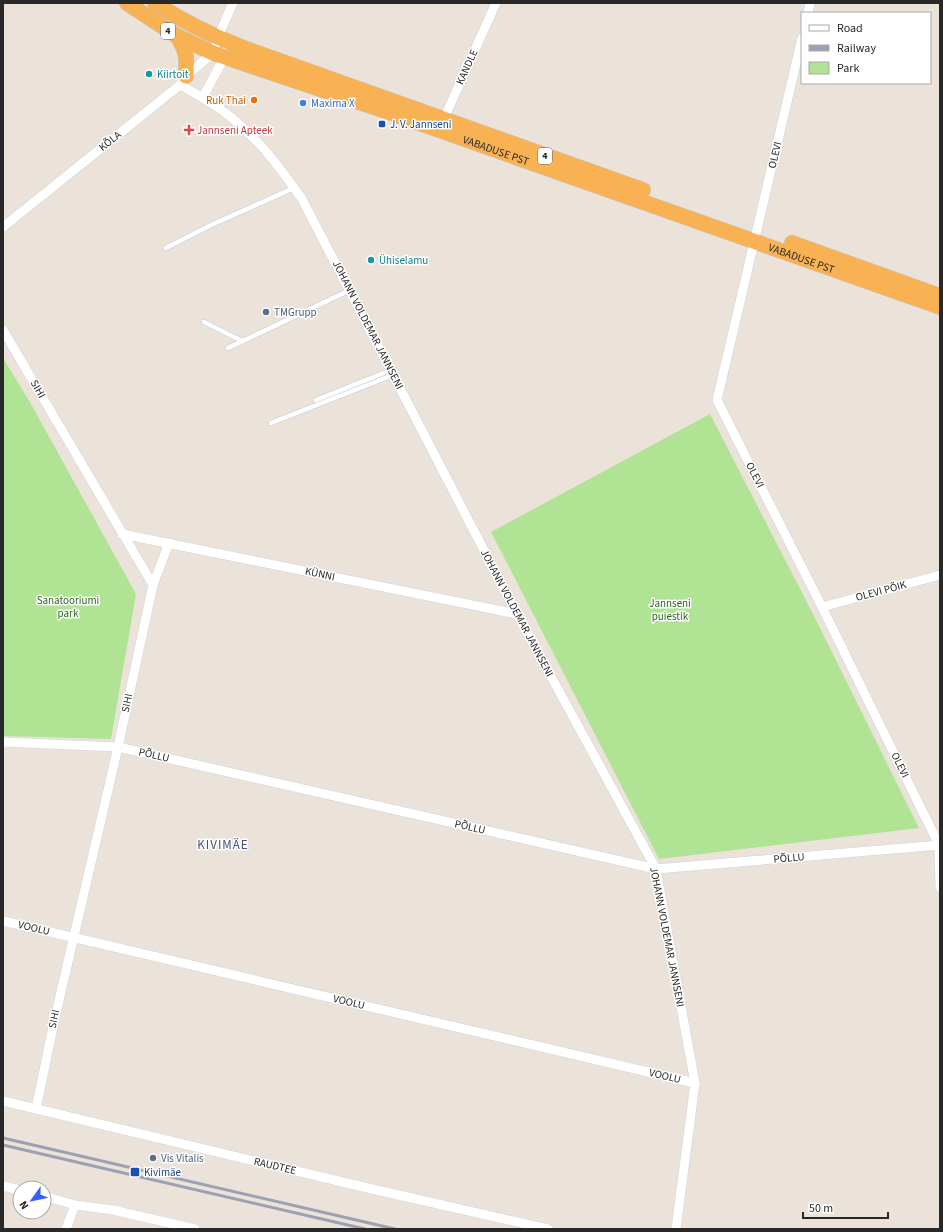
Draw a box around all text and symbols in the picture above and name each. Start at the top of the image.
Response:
legend [801,12,931,84]
text: Road [837,20,863,37]
road number: 4 [161,23,175,39]
text: Railway [837,40,876,57]
street label: KANDLE [453,47,482,87]
text: Park [837,60,859,77]
place label: Kiirtoit [157,67,189,82]
marker: Kiirtoit [144,69,154,79]
place label: Ruk Thai [206,93,246,108]
marker: Ruk Thai [249,95,259,105]
place label: Maxima X [311,96,355,111]
marker: Maxima X [298,98,308,108]
place label: J. V. Jannseni [390,117,451,132]
marker: J. V. Jannseni [377,119,387,129]
place label: Jannseni Apteek [197,123,273,138]
marker: Jannseni Apteek [184,125,194,135]
street label: KÕLA [96,127,124,155]
street label: VABADUSE PST [461,132,531,169]
street label: OLEVI [765,140,785,170]
road number: 4 [538,148,552,164]
street label: VABADUSE PST [766,239,837,277]
place label: Ühiselamu [379,253,428,268]
marker: Ühiselamu [366,255,376,265]
street label: JOHANN VOLDEMAR JANNSENI [329,258,407,392]
place label: TMGrupp [274,305,317,320]
marker: TMGrupp [261,307,271,317]
street label: SIHI [27,377,49,401]
street label: OLEVI [742,460,768,490]
street label: JOHANN VOLDEMAR JANNSENI [477,547,557,679]
street label: KÜNNI [304,563,336,585]
street label: OLEVI PÕIK [854,577,909,605]
park label: Sanatooriumi park [37,593,99,621]
park label: Jannseni puiestik [649,596,691,624]
street label: SIHI [118,692,136,714]
street label: PÕLLU [137,744,171,766]
street label: OLEVI [887,750,913,780]
street label: PÕLLU [453,816,487,838]
district label: KIVIMÄE [197,836,249,854]
street label: PÕLLU [773,849,805,867]
street label: JOHANN VOLDEMAR JANNSENI [646,866,688,1008]
street label: VOOLU [17,917,51,939]
street label: VOOLU [332,991,366,1013]
street label: SIHI [45,1008,63,1030]
street label: VOOLU [648,1065,682,1087]
place label: Vis Vitalis [161,1151,204,1166]
marker: Vis Vitalis [148,1153,158,1163]
street label: RAUDTEE [252,1154,298,1178]
place label: Kivimäe [144,1165,182,1180]
marker: Kivimäe [129,1166,141,1178]
north arrow [12,1180,52,1220]
scale bar [803,1194,888,1220]
text: N [16,1198,32,1212]
text: 50 m [809,1200,833,1217]

